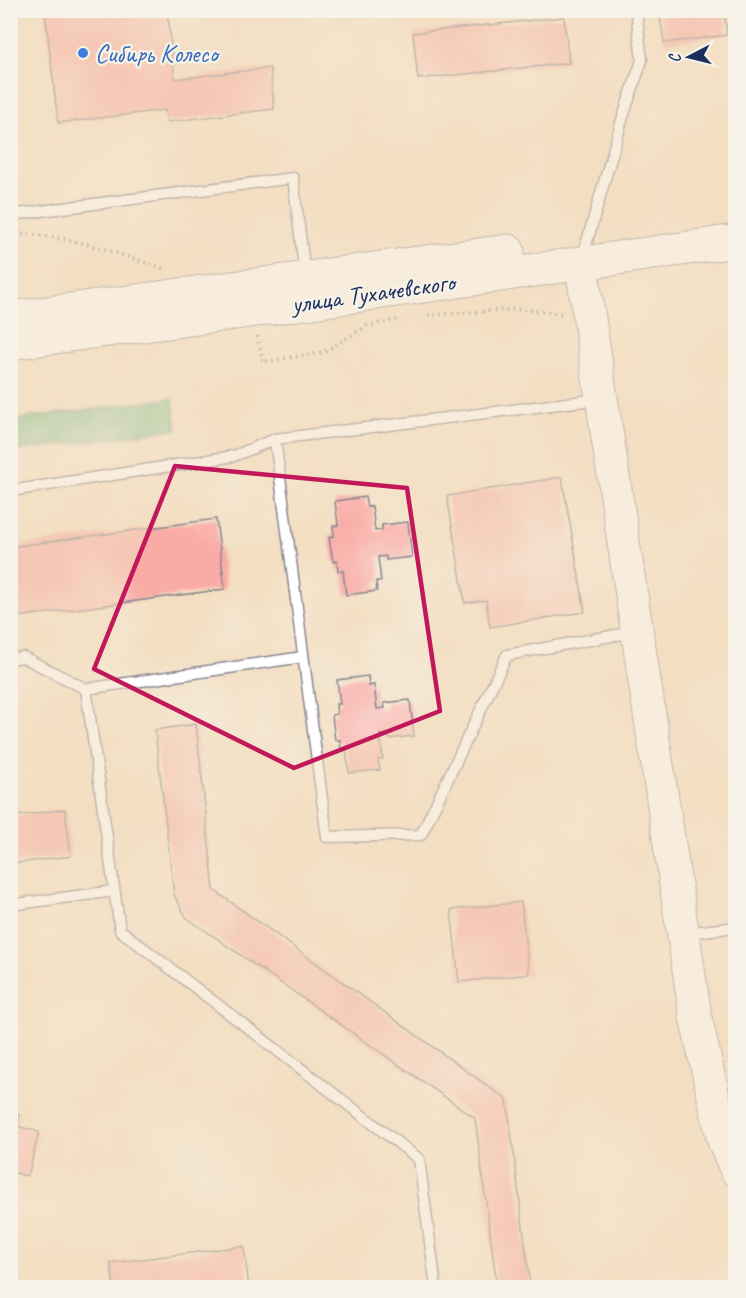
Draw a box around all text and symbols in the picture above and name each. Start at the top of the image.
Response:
north arrow [659,27,719,87]
place label: Сибирь Колесо [95,37,220,70]
marker: Сибирь Колесо [76,46,90,60]
text: С [664,51,686,64]
street label: улица Тухачевского [287,265,459,321]

